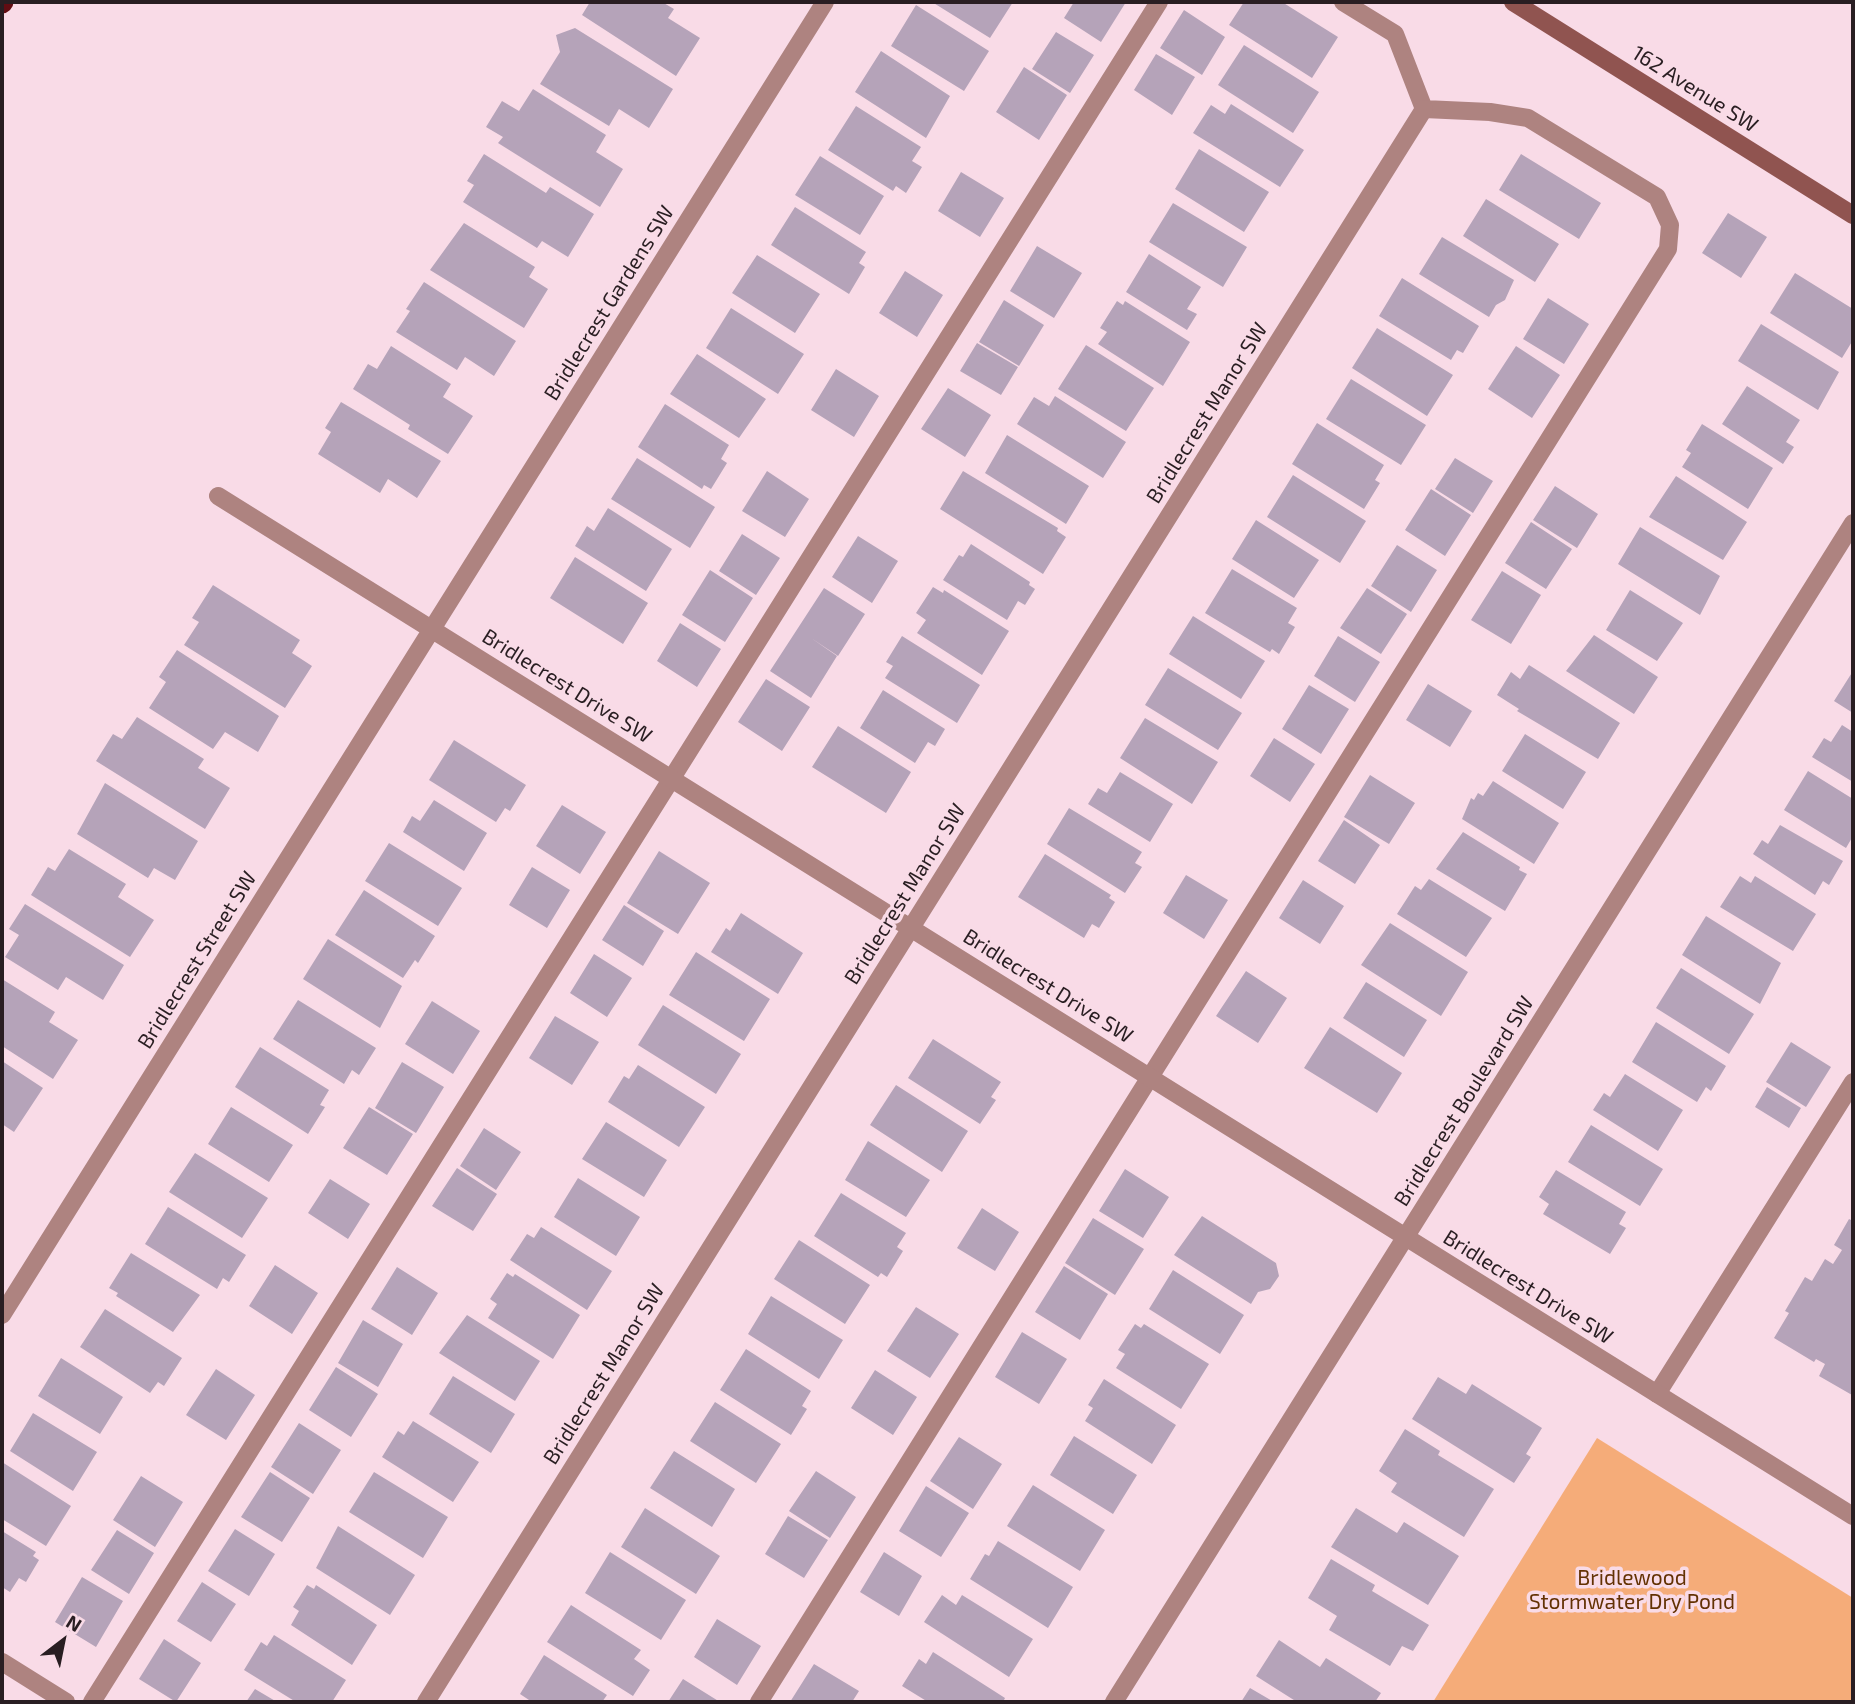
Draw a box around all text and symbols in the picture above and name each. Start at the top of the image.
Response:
street label: 162 Avenue SW [1627,40,1763,138]
street label: Bridlecrest Gardens SW [539,201,679,405]
street label: Bridlecrest Manor SW [1141,318,1273,508]
street label: Bridlecrest Drive SW [477,624,657,748]
street label: Bridlecrest Manor SW [839,799,971,989]
street label: Bridlecrest Street SW [132,867,262,1053]
street label: Bridlecrest Drive SW [958,924,1138,1048]
street label: Bridlecrest Boulevard SW [1389,991,1539,1211]
street label: Bridlecrest Drive SW [1438,1225,1618,1349]
street label: Bridlecrest Manor SW [538,1279,670,1469]
park label: Bridlewood Stormwater Dry Pond [1529,1565,1735,1615]
north arrow [28,1606,98,1676]
text: N [62,1609,86,1636]

